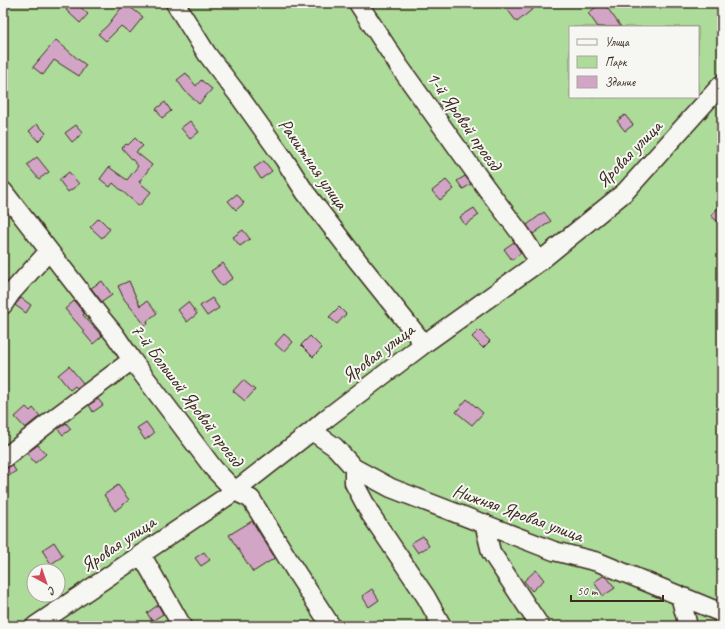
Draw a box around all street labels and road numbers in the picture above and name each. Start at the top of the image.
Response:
street label: 1-й Яровой проезд [421,67,508,177]
street label: Яровая улица [591,113,669,193]
street label: Ракитная улица [273,114,354,216]
street label: Яровая улица [337,317,421,388]
street label: 7-й Большой Яровой проезд [125,319,250,473]
street label: Нижняя Яровая улица [449,478,589,548]
street label: Яровая улица [76,509,162,578]

